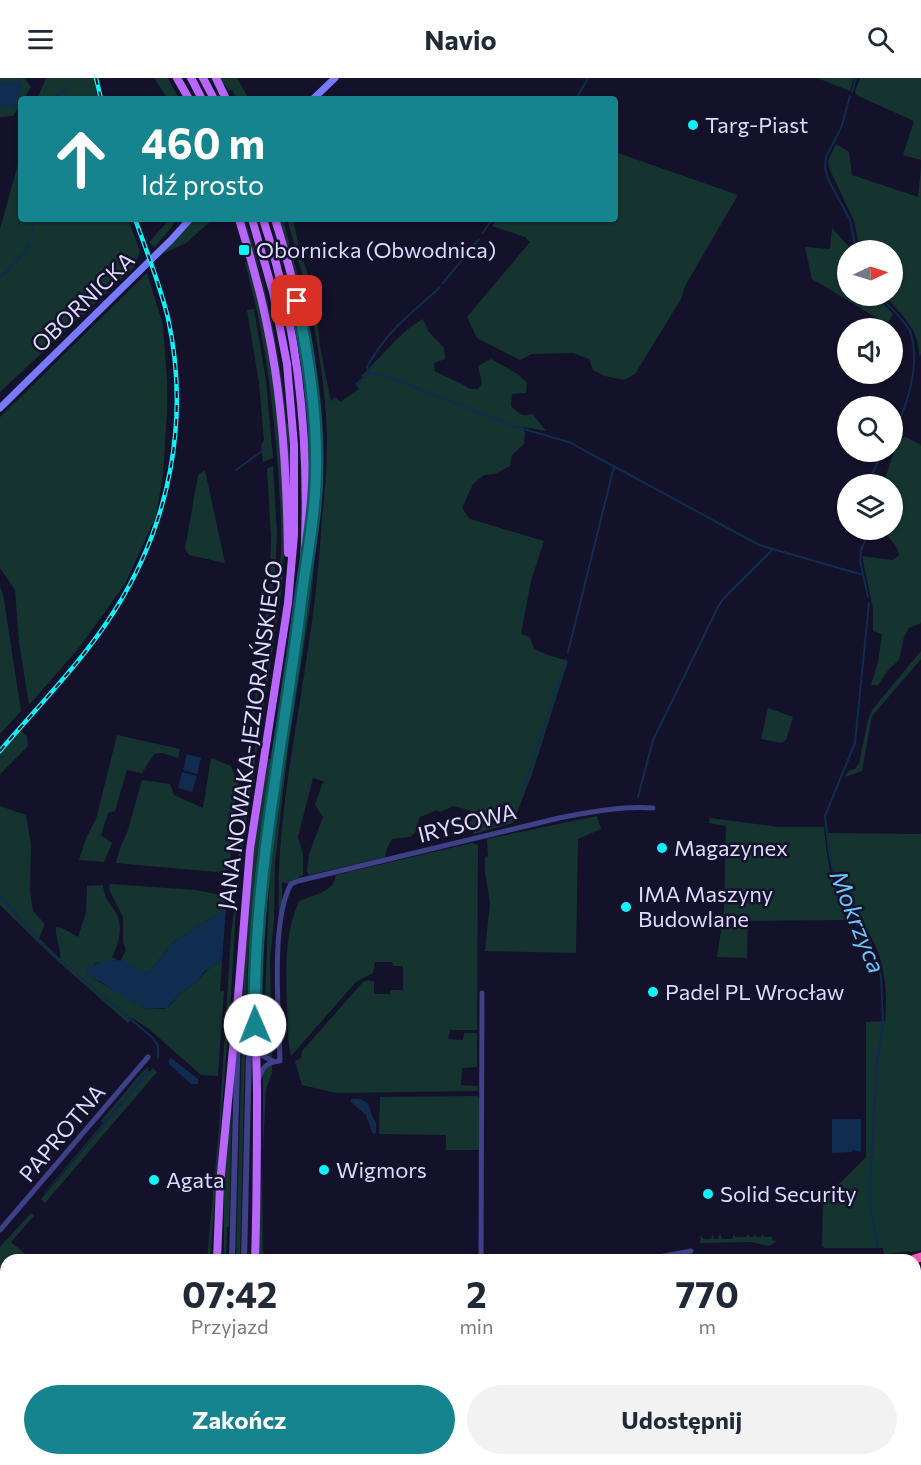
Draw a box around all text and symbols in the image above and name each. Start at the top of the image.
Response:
icon: menu [24,23,57,56]
text: Navio [424,23,497,56]
icon: search [864,23,897,56]
place label: Targ-Piast [705,111,808,138]
text: 460 m [141,116,265,168]
marker: Targ-Piast [686,118,700,132]
icon: ahead [42,120,120,198]
text: Idź prosto [141,168,264,201]
place label: Obornicka (Obwodnica) [256,236,496,263]
north arrow [837,240,903,306]
map controls [837,240,903,540]
marker: Obornicka (Obwodnica) [237,243,251,257]
street label: OBORNICKA [26,246,140,357]
pin [271,275,322,326]
icon: arrive [280,284,313,317]
button: sound [837,318,903,384]
button: search [837,396,903,462]
button: layers [837,474,903,540]
street label: JANA NOWAKA-JEZIORAŃSKIEGO [212,559,287,911]
street label: IRYSOWA [415,797,519,848]
place label: Magazynex [674,834,788,861]
marker: Magazynex [655,841,669,855]
water label: Mokrzyca [825,866,892,977]
place label: IMA Maszyny Budowlane [638,880,773,932]
marker: IMA Maszyny Budowlane [619,900,633,914]
place label: Padel PL Wrocław [665,978,845,1005]
marker: Padel PL Wrocław [646,985,660,999]
position arrow [223,993,287,1057]
street label: PAPROTNA [13,1078,110,1187]
place label: Wigmors [336,1156,427,1183]
marker: Wigmors [317,1163,331,1177]
place label: Agata [166,1166,224,1193]
marker: Agata [147,1173,161,1187]
place label: Solid Security [720,1180,857,1207]
marker: Solid Security [701,1187,715,1201]
text: 07:42 [182,1271,277,1315]
text: 2 [466,1271,487,1315]
text: 770 [676,1271,739,1315]
text: Przyjazd [191,1314,269,1338]
text: min [459,1314,493,1338]
text: m [698,1314,716,1338]
button: Zakończ [24,1385,455,1454]
button: Udostępnij [467,1385,897,1454]

